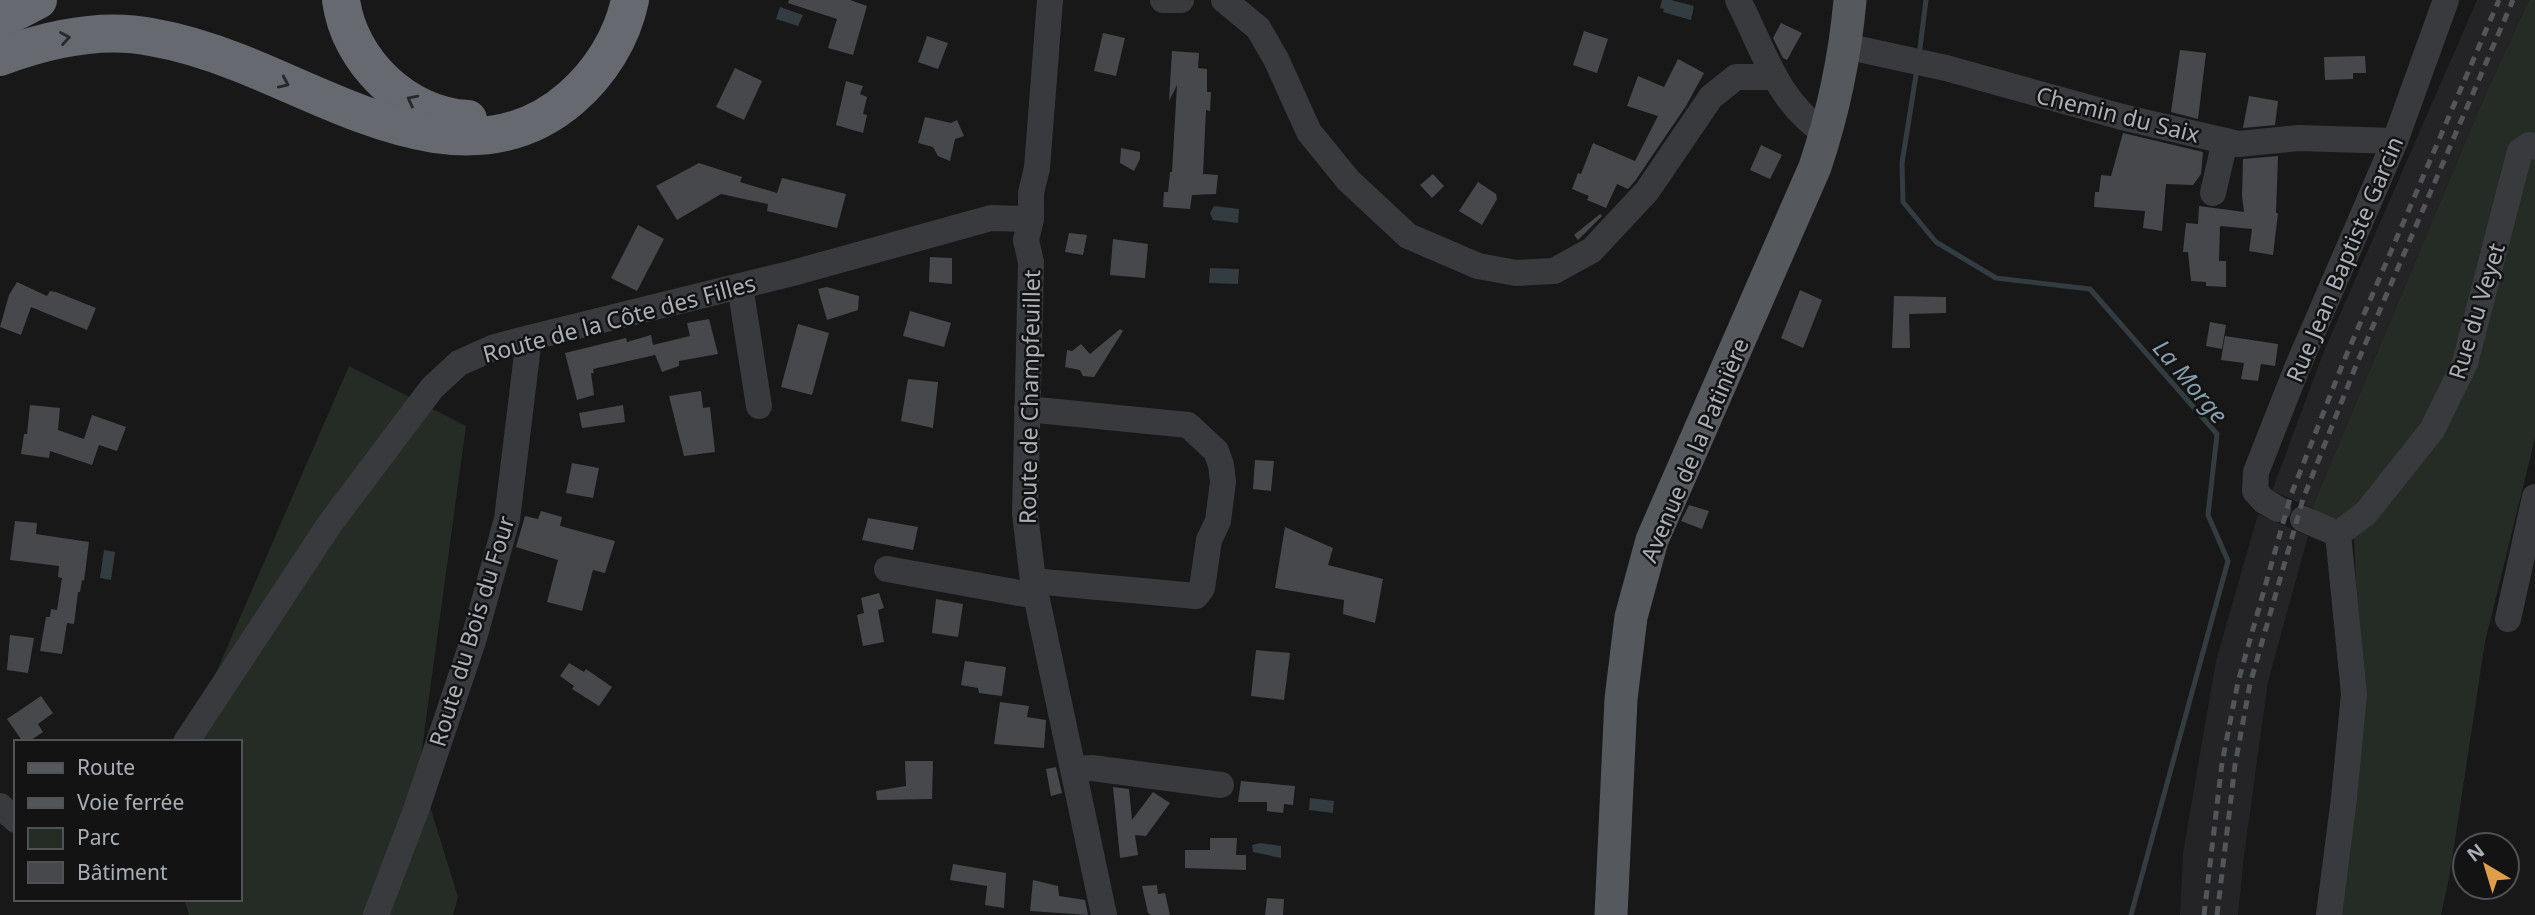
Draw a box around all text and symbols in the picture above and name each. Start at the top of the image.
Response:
one-way arrow [59,31,71,46]
one-way arrow [277,75,289,89]
street label: Chemin du Saix [2033,78,2203,150]
one-way arrow [407,95,419,109]
street label: Rue Jean Baptiste Garcin [2278,131,2410,387]
street label: Rue du Veyet [2440,239,2512,383]
street label: Route de la Côte des Filles [479,266,759,370]
street label: Route de Champfeuillet [1011,270,1047,524]
water label: La Morge [2146,332,2236,430]
street label: Avenue de la Patinière [1632,333,1756,567]
street label: Route du Bois du Four [421,511,521,750]
legend [14,740,242,901]
text: Route [77,753,135,781]
text: Voie ferrée [77,788,184,816]
text: Parc [77,823,120,851]
north arrow [2451,831,2521,901]
text: N [2461,838,2490,868]
text: Bâtiment [77,858,168,886]

